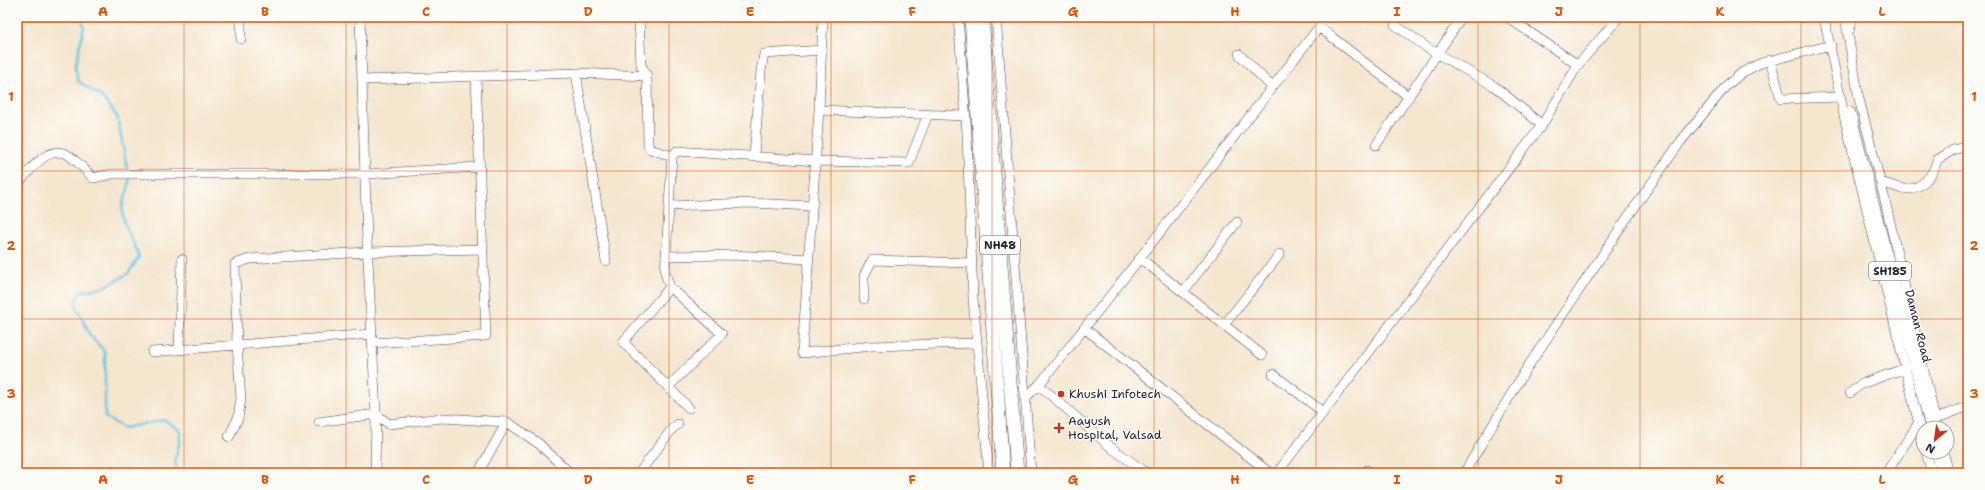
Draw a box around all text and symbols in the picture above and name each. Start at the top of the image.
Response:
text: A [98,3,108,20]
text: B [261,3,269,20]
text: C [422,3,430,20]
text: D [583,3,593,20]
text: E [746,3,755,20]
text: F [908,3,916,20]
text: G [1068,3,1079,20]
text: H [1230,3,1240,20]
text: I [1393,3,1401,20]
text: J [1555,3,1563,20]
text: K [1716,3,1725,20]
text: L [1878,3,1886,20]
text: 1 [8,88,14,105]
text: 1 [1971,88,1977,105]
road number: NH48 [980,236,1020,254]
text: 2 [6,237,16,254]
text: 2 [1969,237,1979,254]
road number: SH185 [1869,262,1911,280]
street label: Daman Road [1901,288,1935,364]
text: 3 [6,385,16,402]
text: 3 [1969,385,1979,402]
place label: Khushi Infotech [1069,386,1161,402]
marker: Khushi Infotech [1056,389,1066,399]
place label: Aayush Hospital, Valsad [1068,413,1162,443]
north arrow [1915,420,1955,460]
marker: Aayush Hospital, Valsad [1053,422,1065,434]
text: N [1923,439,1938,457]
text: A [98,471,108,488]
text: B [261,471,269,488]
text: C [422,471,430,488]
text: D [583,471,593,488]
text: E [746,471,755,488]
text: F [908,471,916,488]
text: G [1068,471,1079,488]
text: H [1230,471,1240,488]
text: I [1393,471,1401,488]
text: J [1555,471,1563,488]
text: K [1716,471,1725,488]
text: L [1878,471,1886,488]

